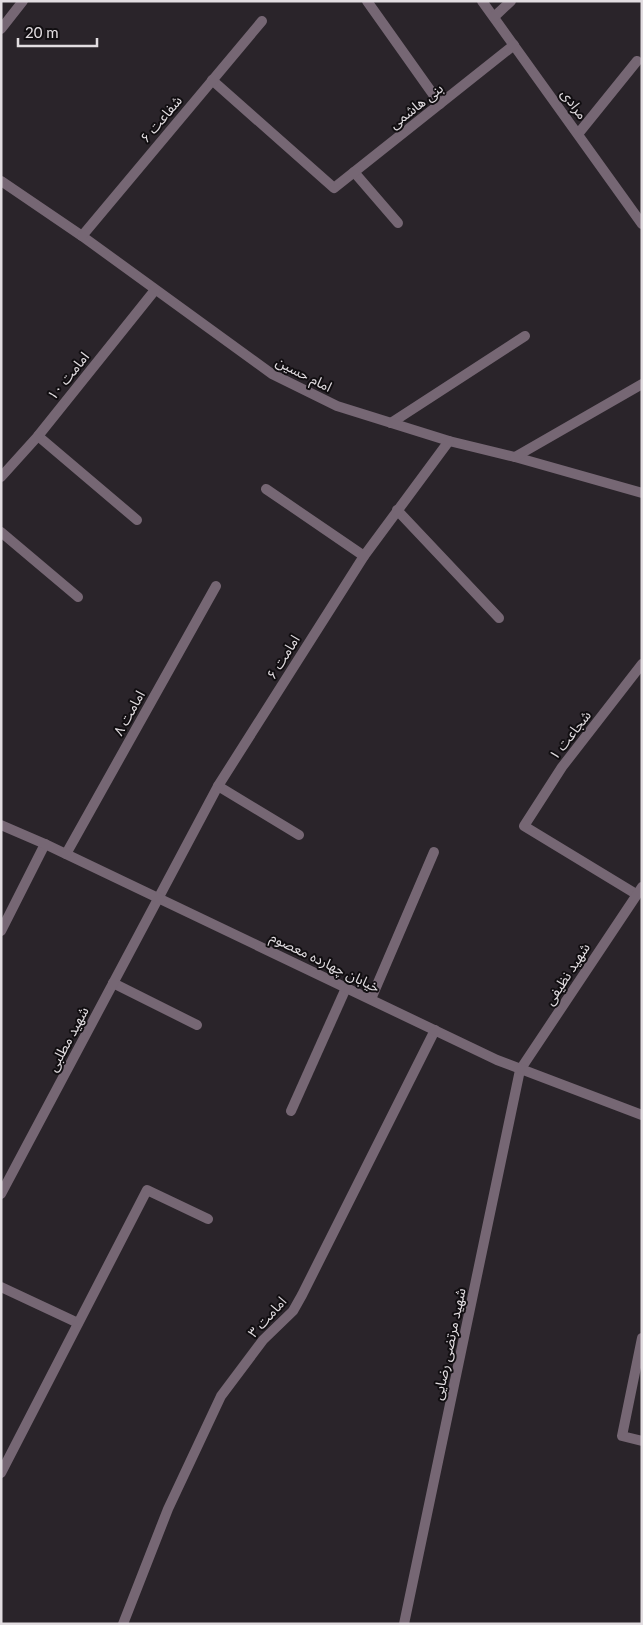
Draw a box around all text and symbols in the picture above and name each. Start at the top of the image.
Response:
scale bar [18,15,96,47]
text: 20 m [25,23,59,41]
street label: بنی هاشمی [385,79,447,133]
street label: مرادی [557,85,591,123]
street label: شفاعت ۶ [136,92,185,146]
street label: امامت ۱۰ [43,348,92,403]
street label: امام حسین [272,352,335,398]
street label: امامت ۶ [262,631,303,682]
street label: امامت ۸ [109,687,148,738]
street label: شجاعت ۱ [545,707,594,763]
street label: خیابان چهارده معصوم [266,928,383,998]
street label: شهید نظیفی [540,940,594,1008]
street label: شهید مطلبی [43,1003,93,1075]
street label: شهید مرتضی رضایی [428,1286,470,1402]
street label: امامت ۳ [244,1293,289,1341]

